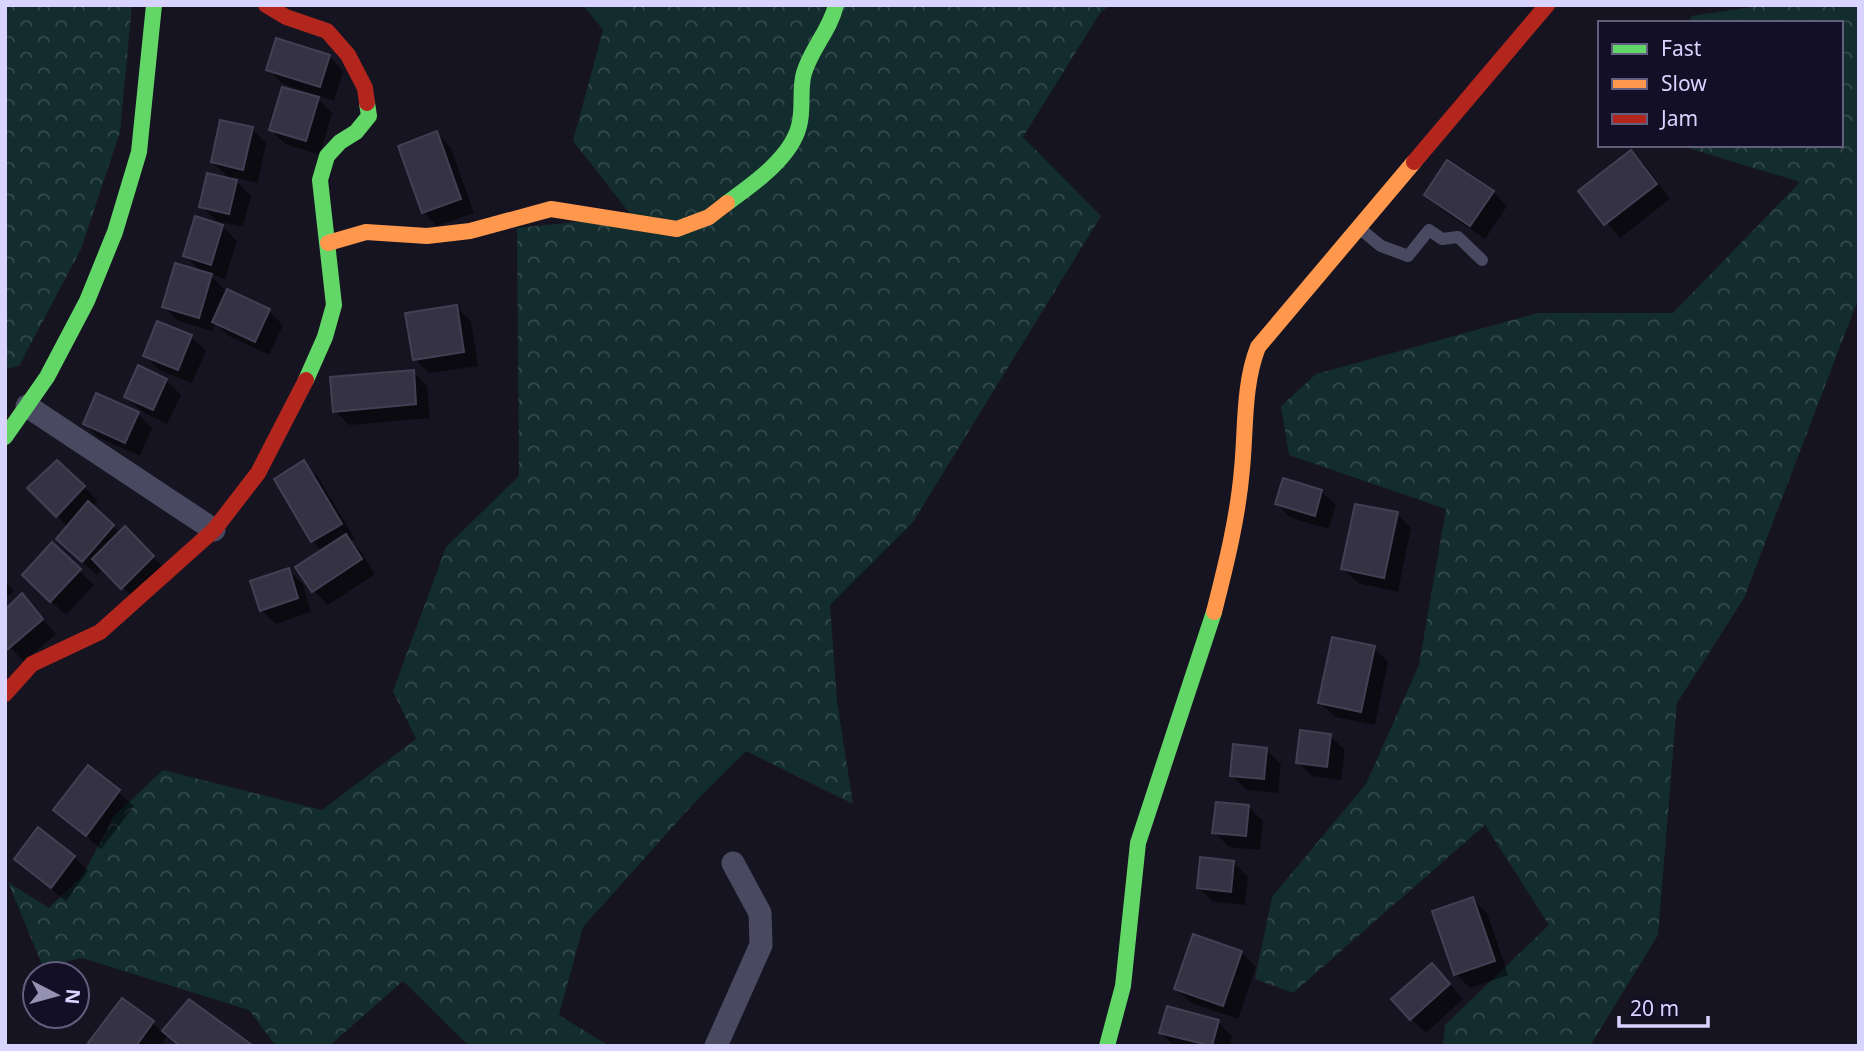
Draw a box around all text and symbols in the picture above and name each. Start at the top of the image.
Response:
legend [1598,21,1843,147]
text: Fast [1661,34,1702,62]
text: Slow [1661,69,1707,97]
text: Jam [1659,104,1698,132]
north arrow [21,960,91,1030]
scale bar [1619,984,1708,1028]
text: N [59,988,87,1006]
text: 20 m [1630,994,1679,1022]

